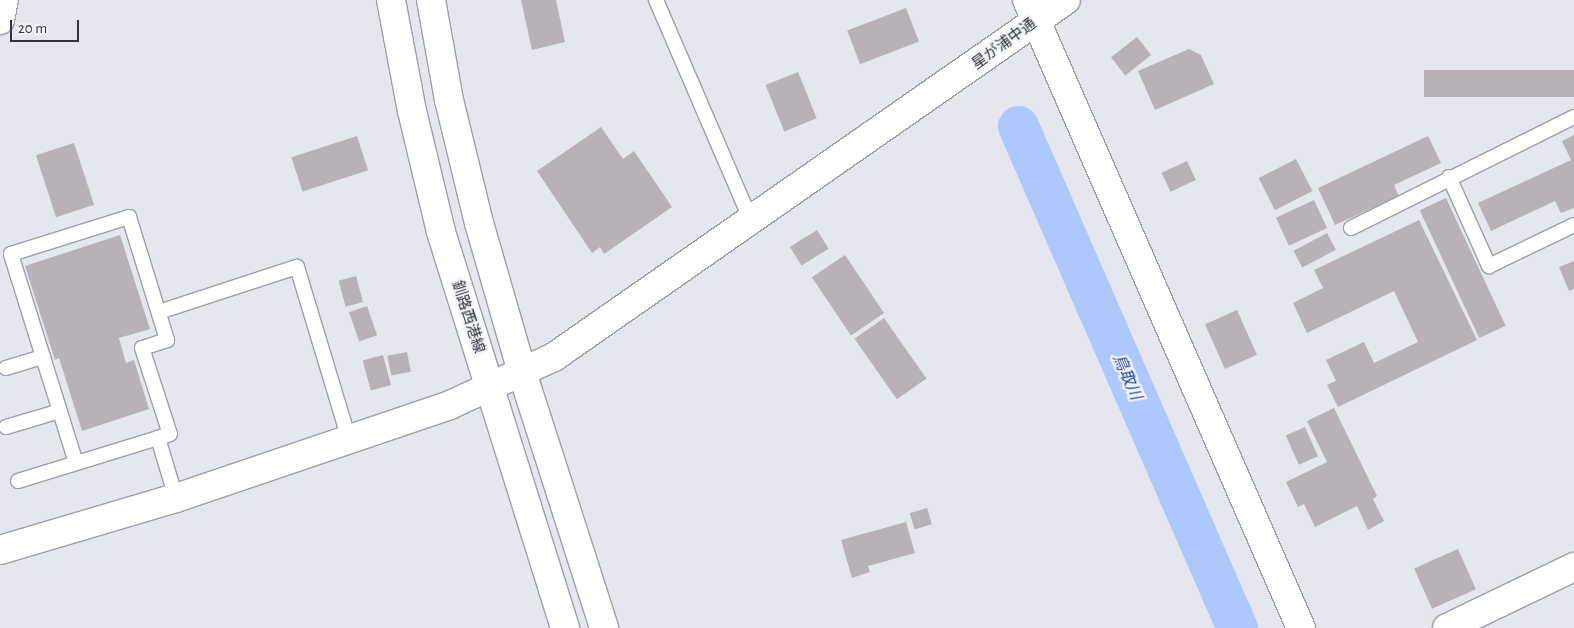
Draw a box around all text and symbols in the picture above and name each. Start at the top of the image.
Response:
scale bar [12,10,81,42]
street label: 星が浦中通 [968,15,1040,73]
text: 20 m [18,21,47,36]
street label: 釧路西港線 [448,279,488,355]
water label: 鳥取川 [1108,351,1146,403]

